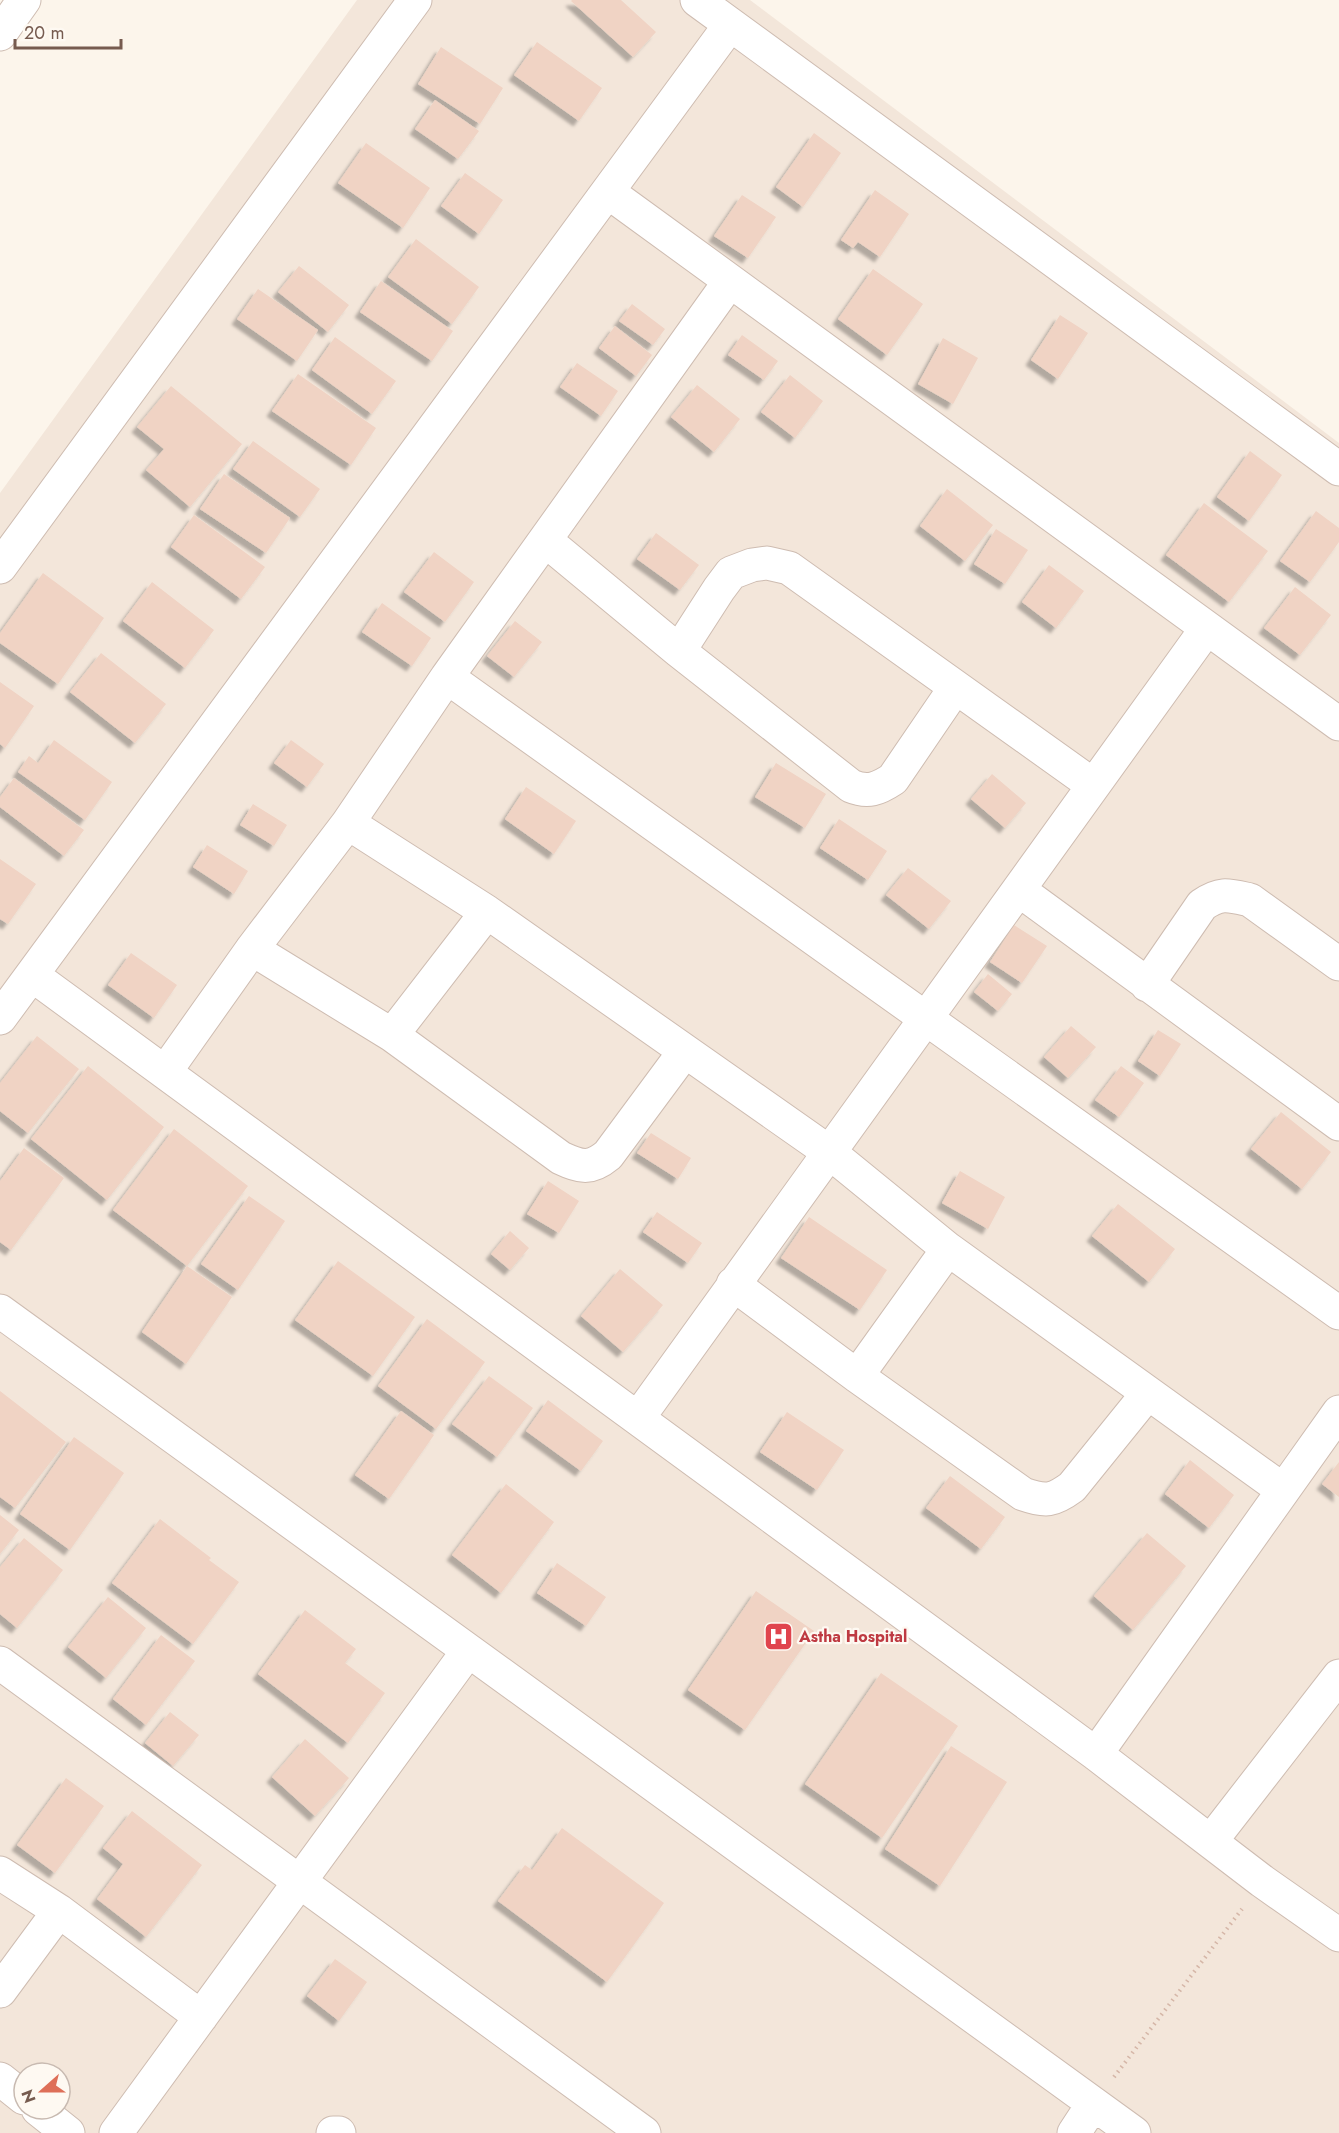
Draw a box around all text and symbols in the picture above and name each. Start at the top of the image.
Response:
scale bar [15,12,122,50]
text: 20 m [24,20,64,46]
hospital icon: Astha Hospital [762,1620,794,1652]
place label: Astha Hospital [798,1625,907,1648]
north arrow [12,2061,72,2121]
text: N [15,2086,41,2106]

